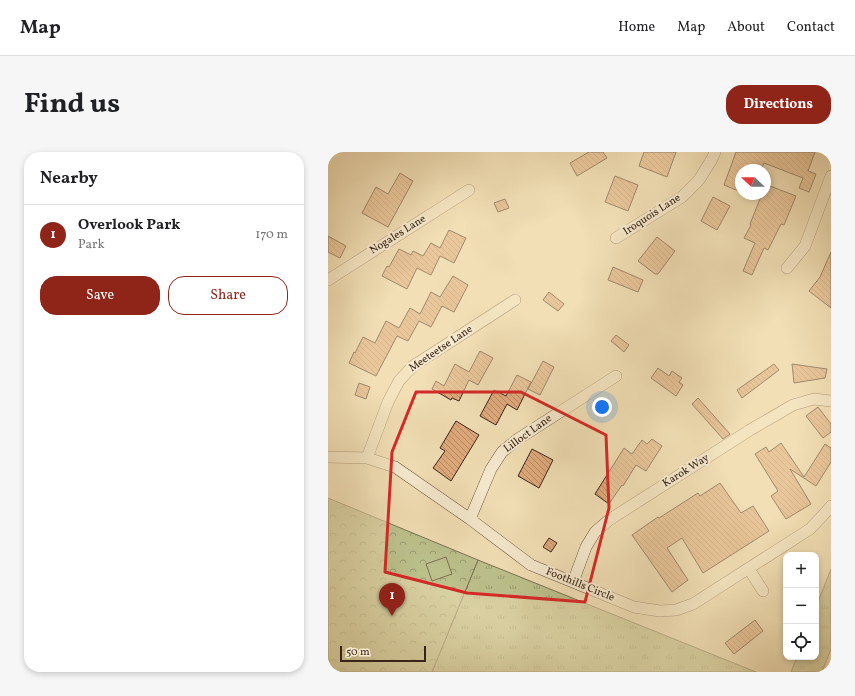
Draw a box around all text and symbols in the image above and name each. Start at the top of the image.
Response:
text: Map [20,15,61,41]
text: Home [618,18,655,37]
text: Map [677,18,705,37]
text: About [727,18,765,37]
text: Contact [787,18,835,37]
text: Find us [24,85,120,124]
button: Directions [726,85,831,124]
north arrow [735,164,771,200]
text: Nearby [40,167,98,190]
street label: Iroquois Lane [620,191,684,239]
street label: Nogales Lane [367,212,429,258]
text: Overlook Park [78,215,180,236]
text: 1 [50,226,56,244]
text: 170 m [255,226,288,244]
text: Park [78,236,105,254]
button: Save [40,276,160,315]
button: Share [168,276,288,315]
street label: Meeteetse Lane [406,322,476,376]
your location [592,397,612,417]
street label: Lilloct Lane [501,411,555,457]
street label: Karok Way [660,451,712,491]
map controls [783,552,819,660]
button: + [783,552,819,588]
street label: Foothills Circle [543,564,617,606]
pin: 1 [379,583,405,616]
button: − [783,588,819,624]
button: locate [783,624,819,660]
scale bar [340,644,426,663]
text: 50 m [346,645,370,660]

